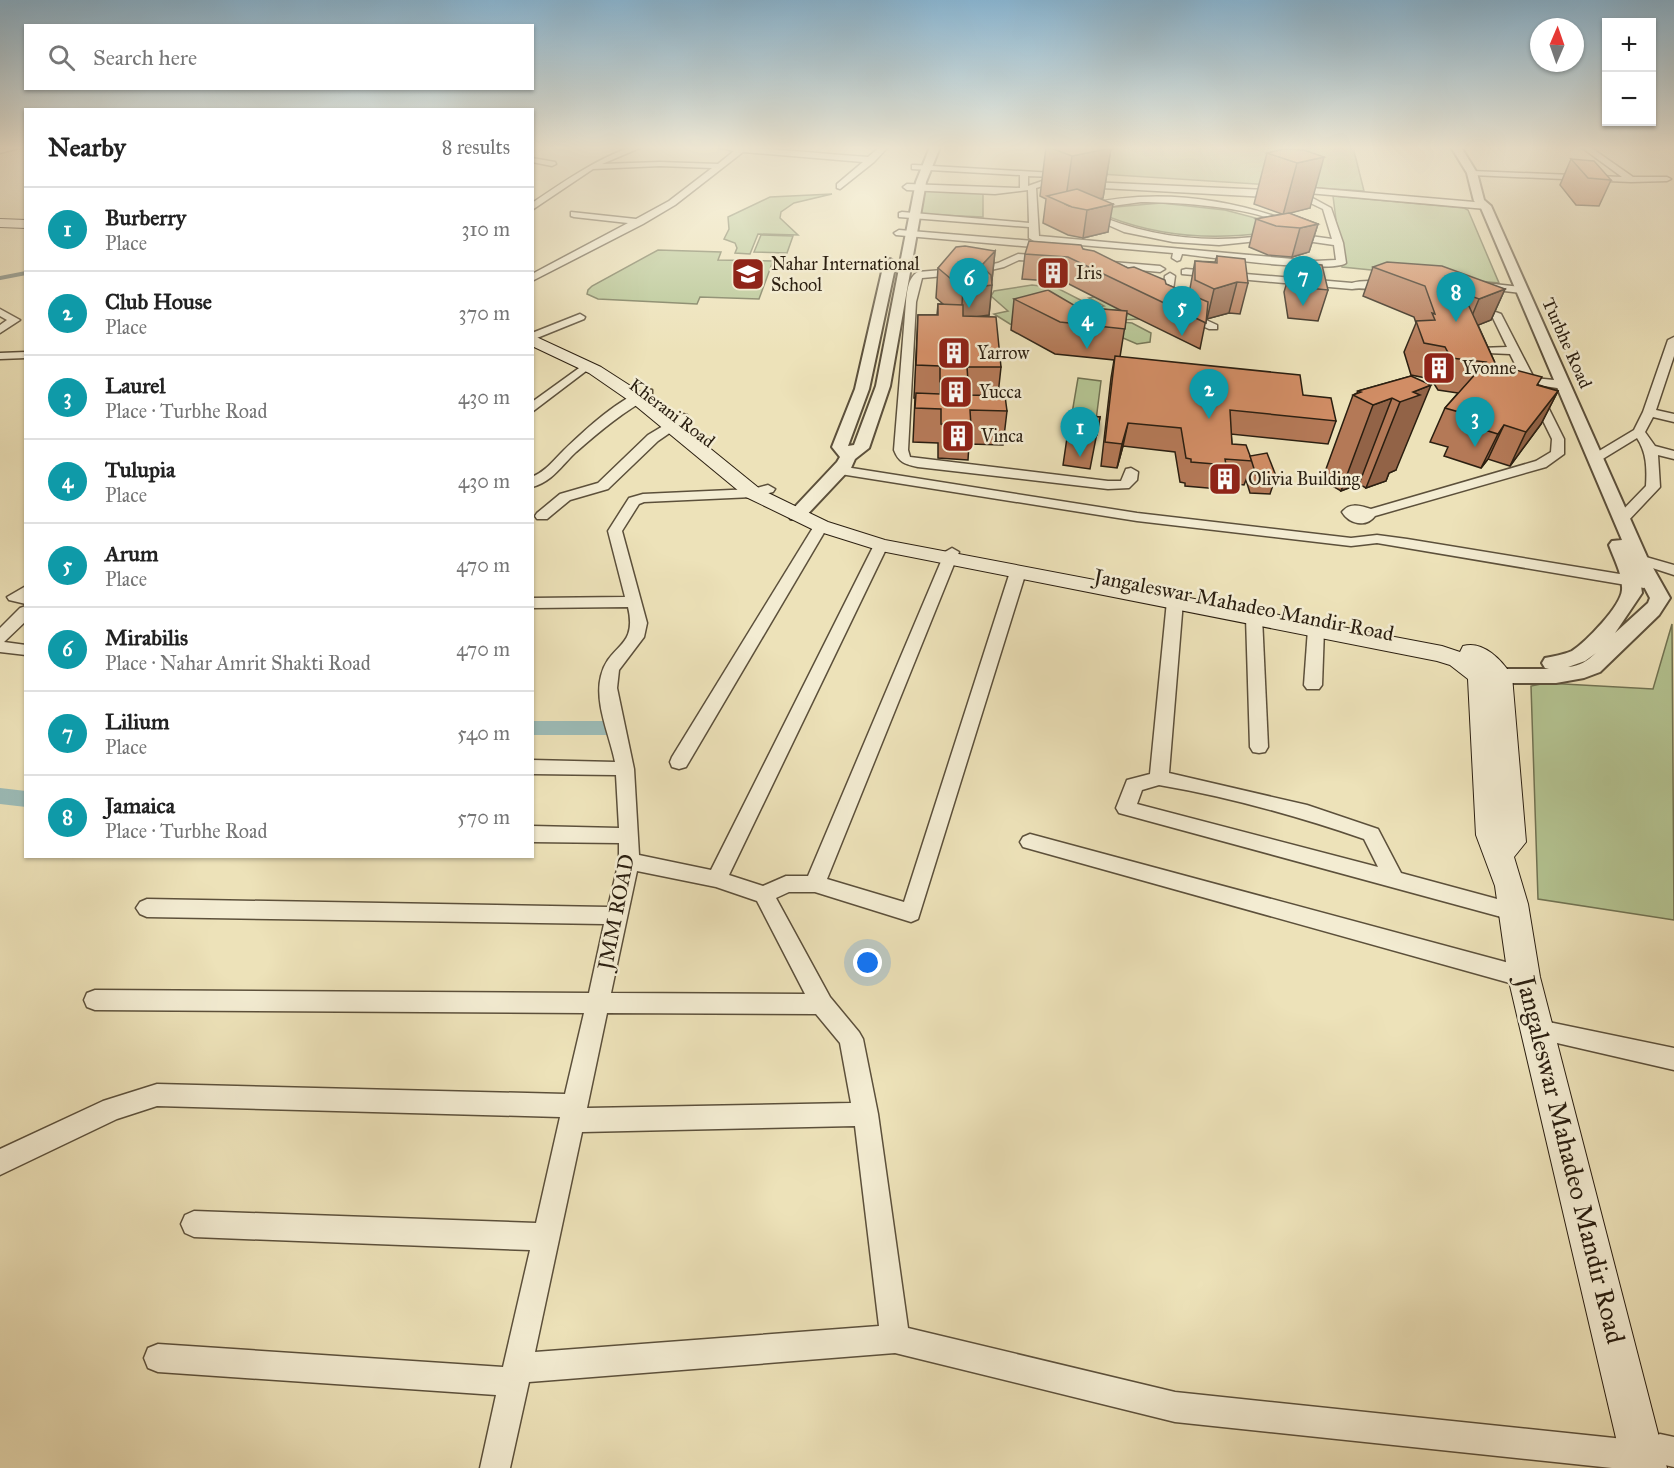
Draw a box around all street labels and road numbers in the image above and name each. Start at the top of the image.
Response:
street label: Turbhe Road [1537,294,1597,392]
street label: Kherani Road [625,374,719,452]
street label: Jangaleswar Mahadeo Mandir Road [1090,563,1397,647]
street label: JMM ROAD [592,852,640,974]
street label: Jangaleswar Mahadeo Mandir Road [1509,970,1632,1347]

